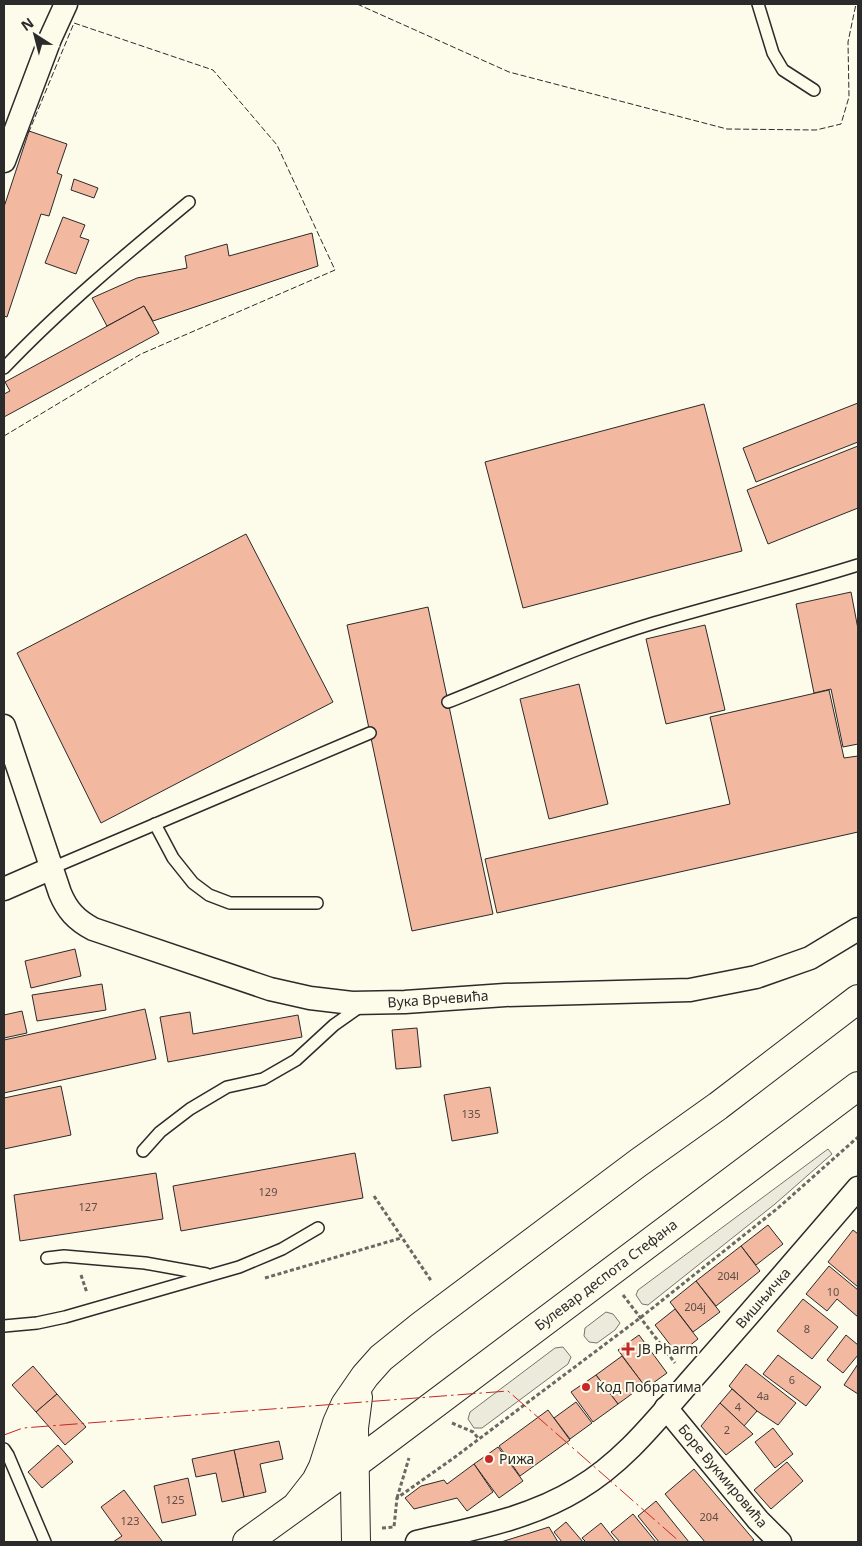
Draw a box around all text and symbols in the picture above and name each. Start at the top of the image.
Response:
north arrow [10,10,60,60]
text: N [17,13,37,35]
street label: Вука Врчевића [387,985,489,1012]
house number: 135 [462,1106,480,1121]
house number: 129 [259,1184,277,1199]
house number: 127 [79,1199,97,1214]
street label: Булевар деспота Стефана [531,1215,681,1335]
street label: Вишњичка [731,1263,794,1332]
house number: 204l [717,1268,739,1283]
house number: 10 [827,1284,839,1299]
house number: 204j [684,1299,706,1314]
house number: 8 [804,1321,810,1336]
place label: JB Pharm [636,1339,698,1358]
marker: JB Pharm [622,1343,634,1355]
house number: 6 [789,1372,795,1387]
place label: Код Побратима [596,1377,702,1396]
marker: Код Побратима [580,1381,592,1393]
house number: 4a [757,1388,769,1403]
house number: 4 [735,1399,742,1414]
street label: Боре Вукмировића [674,1420,772,1531]
house number: 2 [724,1422,730,1437]
place label: Рижа [499,1449,534,1468]
marker: Рижа [483,1453,495,1465]
house number: 125 [166,1492,184,1507]
house number: 204 [700,1509,719,1524]
house number: 123 [121,1513,139,1528]

